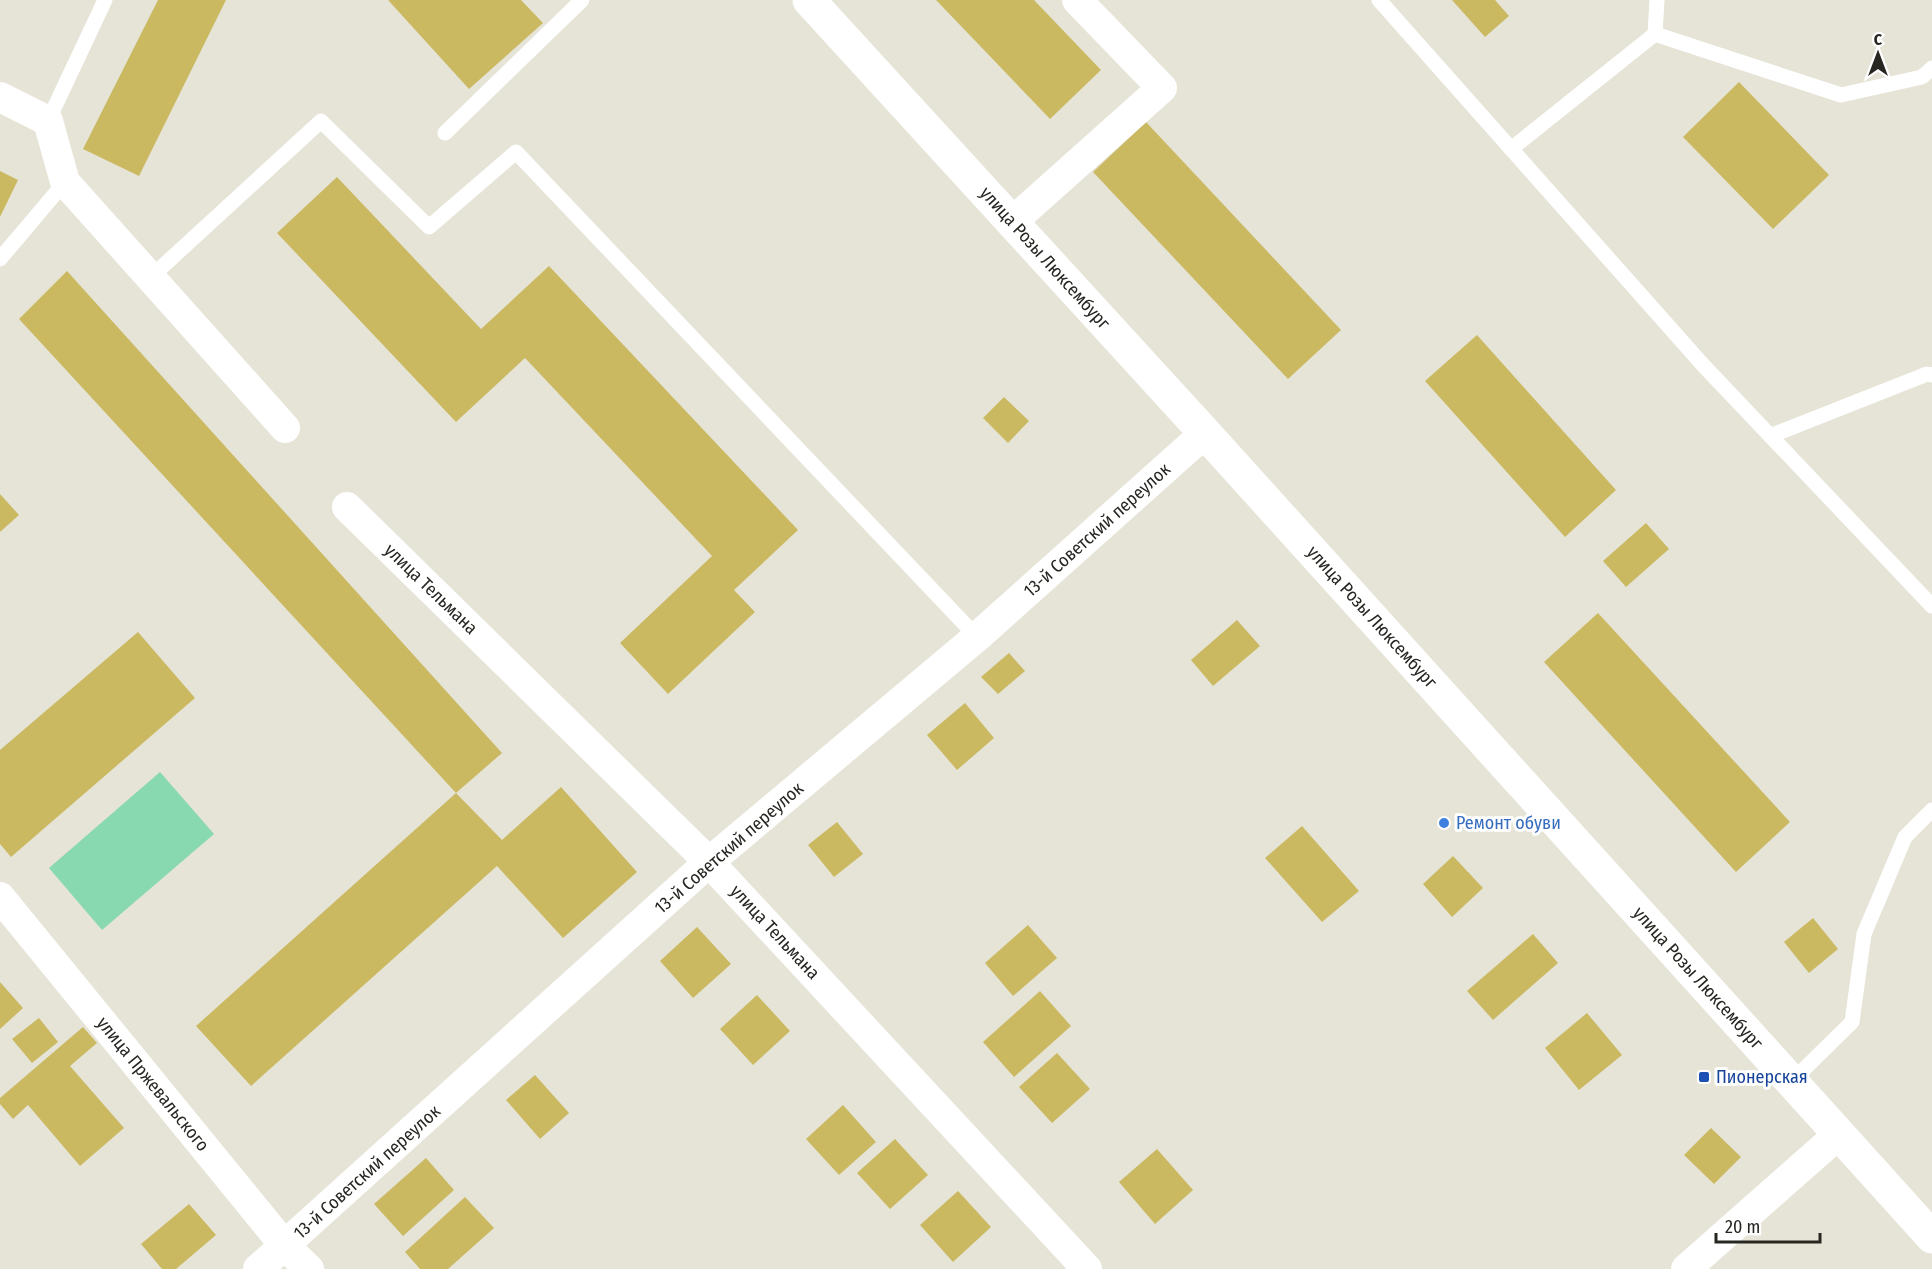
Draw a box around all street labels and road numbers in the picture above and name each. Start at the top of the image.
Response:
street label: улица Розы Люксембург [975,182,1115,334]
street label: 13-й Советский переулок [1019,458,1175,602]
street label: улица Тельмана [380,539,482,639]
street label: улица Розы Люксембург [1302,541,1442,693]
street label: 13-й Советский переулок [650,777,808,919]
street label: улица Тельмана [726,880,824,984]
street label: улица Розы Люксембург [1628,902,1768,1054]
street label: улица Пржевальского [92,1012,214,1156]
street label: 13-й Советский переулок [289,1100,445,1244]

